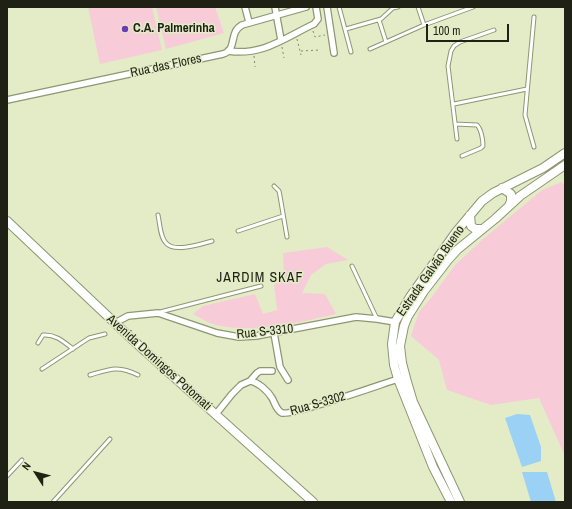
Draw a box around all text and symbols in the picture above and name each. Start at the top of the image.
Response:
scale bar [428,16,511,42]
place label: C.A. Palmerinha [133,21,215,37]
text: 100 m [433,23,460,39]
marker: C.A. Palmerinha [120,24,130,34]
street label: Rua das Flores [129,51,203,81]
street label: Estrada Galvão Bueno [394,223,468,319]
district label: JARDIM SKAF [217,270,303,286]
street label: Avenida Domingos Potomati [103,312,215,414]
street label: Rua S-3310 [236,321,294,343]
street label: Rua S-3302 [289,389,347,419]
north arrow [16,453,56,493]
text: N [19,459,34,473]

